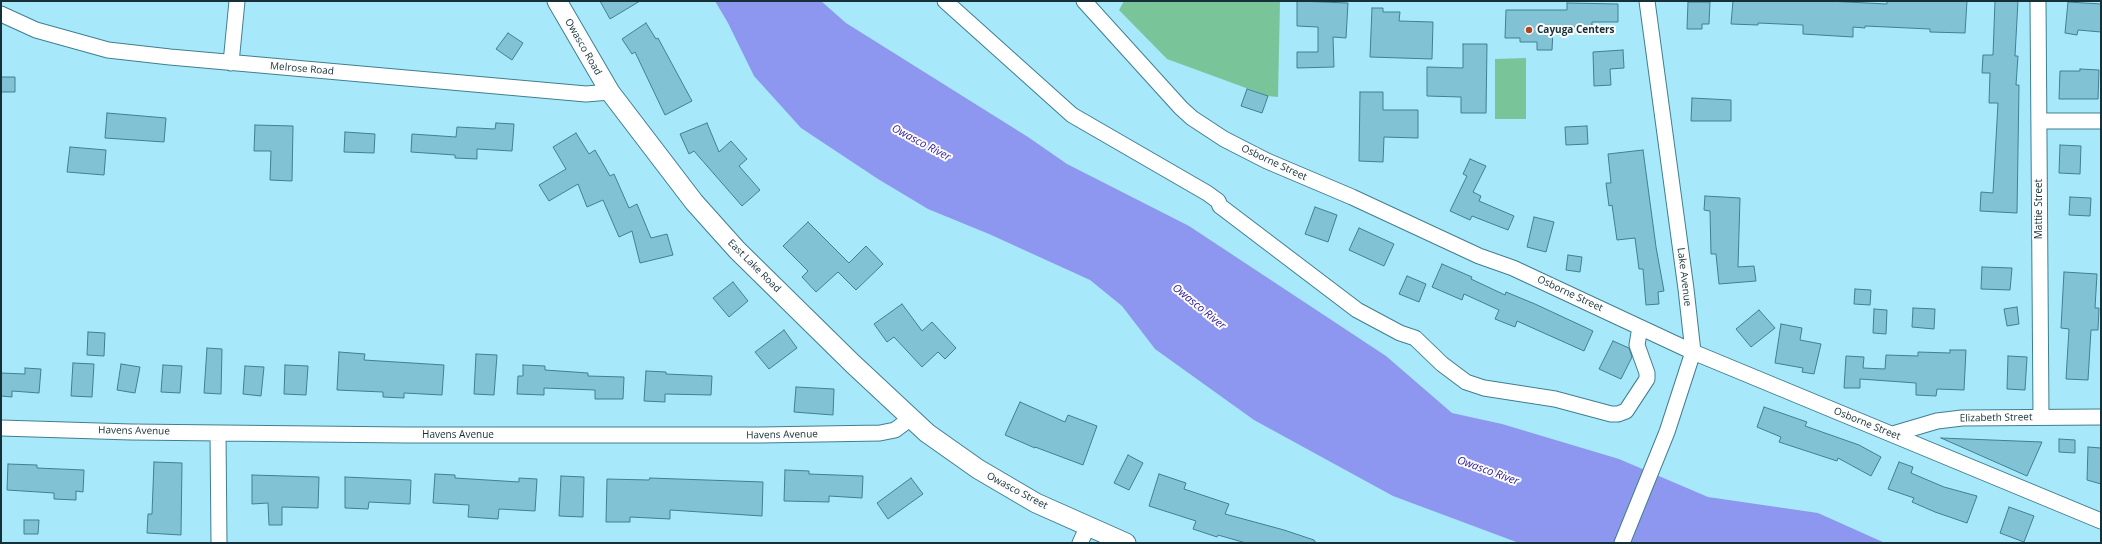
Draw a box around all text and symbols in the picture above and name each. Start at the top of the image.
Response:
street label: Owasco Road [562,17,604,77]
place label: Cayuga Centers [1537,24,1615,36]
marker: Cayuga Centers [1524,25,1534,35]
street label: Melrose Road [270,60,334,78]
water label: Owasco River [889,122,953,164]
street label: Osborne Street [1239,143,1309,183]
street label: Mattie Street [2033,179,2045,239]
street label: East Lake Road [725,237,783,295]
street label: Lake Avenue [1674,247,1694,307]
street label: Osborne Street [1535,274,1605,314]
water label: Owasco River [1170,281,1228,333]
street label: Osborne Street [1832,405,1902,443]
street label: Elizabeth Street [1959,411,2033,425]
street label: Havens Avenue [98,424,170,438]
street label: Havens Avenue [746,428,818,442]
street label: Havens Avenue [422,429,494,441]
water label: Owasco River [1455,454,1521,488]
street label: Owasco Street [985,470,1049,512]

